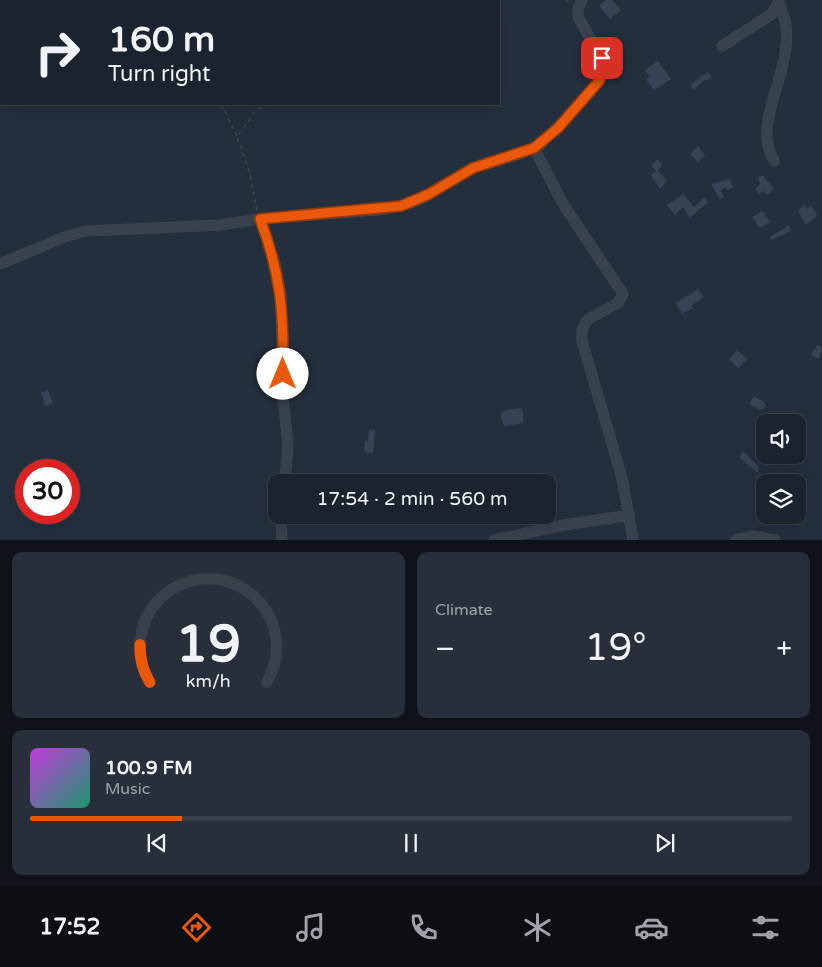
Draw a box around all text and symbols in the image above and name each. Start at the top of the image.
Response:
text: 160 m [108,19,215,61]
icon: right [25,20,90,85]
pin [581,37,623,79]
icon: arrive [588,44,616,72]
text: Turn right [108,61,210,87]
position arrow [256,347,308,399]
map controls [756,414,806,524]
button: sound [756,414,806,464]
speed limit sign: 30 [15,459,80,524]
button: layers [756,474,806,524]
text: 17:54 · 2 min · 560 m [316,488,508,510]
text: Climate [435,600,493,620]
text: 19 [176,613,241,676]
text: 19° [585,625,647,671]
text: − [435,632,455,666]
text: + [776,632,792,666]
text: km/h [186,671,231,692]
text: 100.9 FM [105,757,193,779]
text: Music [105,779,150,799]
icon: previous [143,829,171,857]
icon: pause [397,829,425,857]
icon: next [651,829,679,857]
icon: directions [179,910,214,945]
icon: music [293,910,328,945]
icon: phone [406,910,441,945]
icon: climate [520,910,555,945]
icon: car [634,910,669,945]
icon: filters [748,910,783,945]
text: 17:52 [39,914,100,940]

